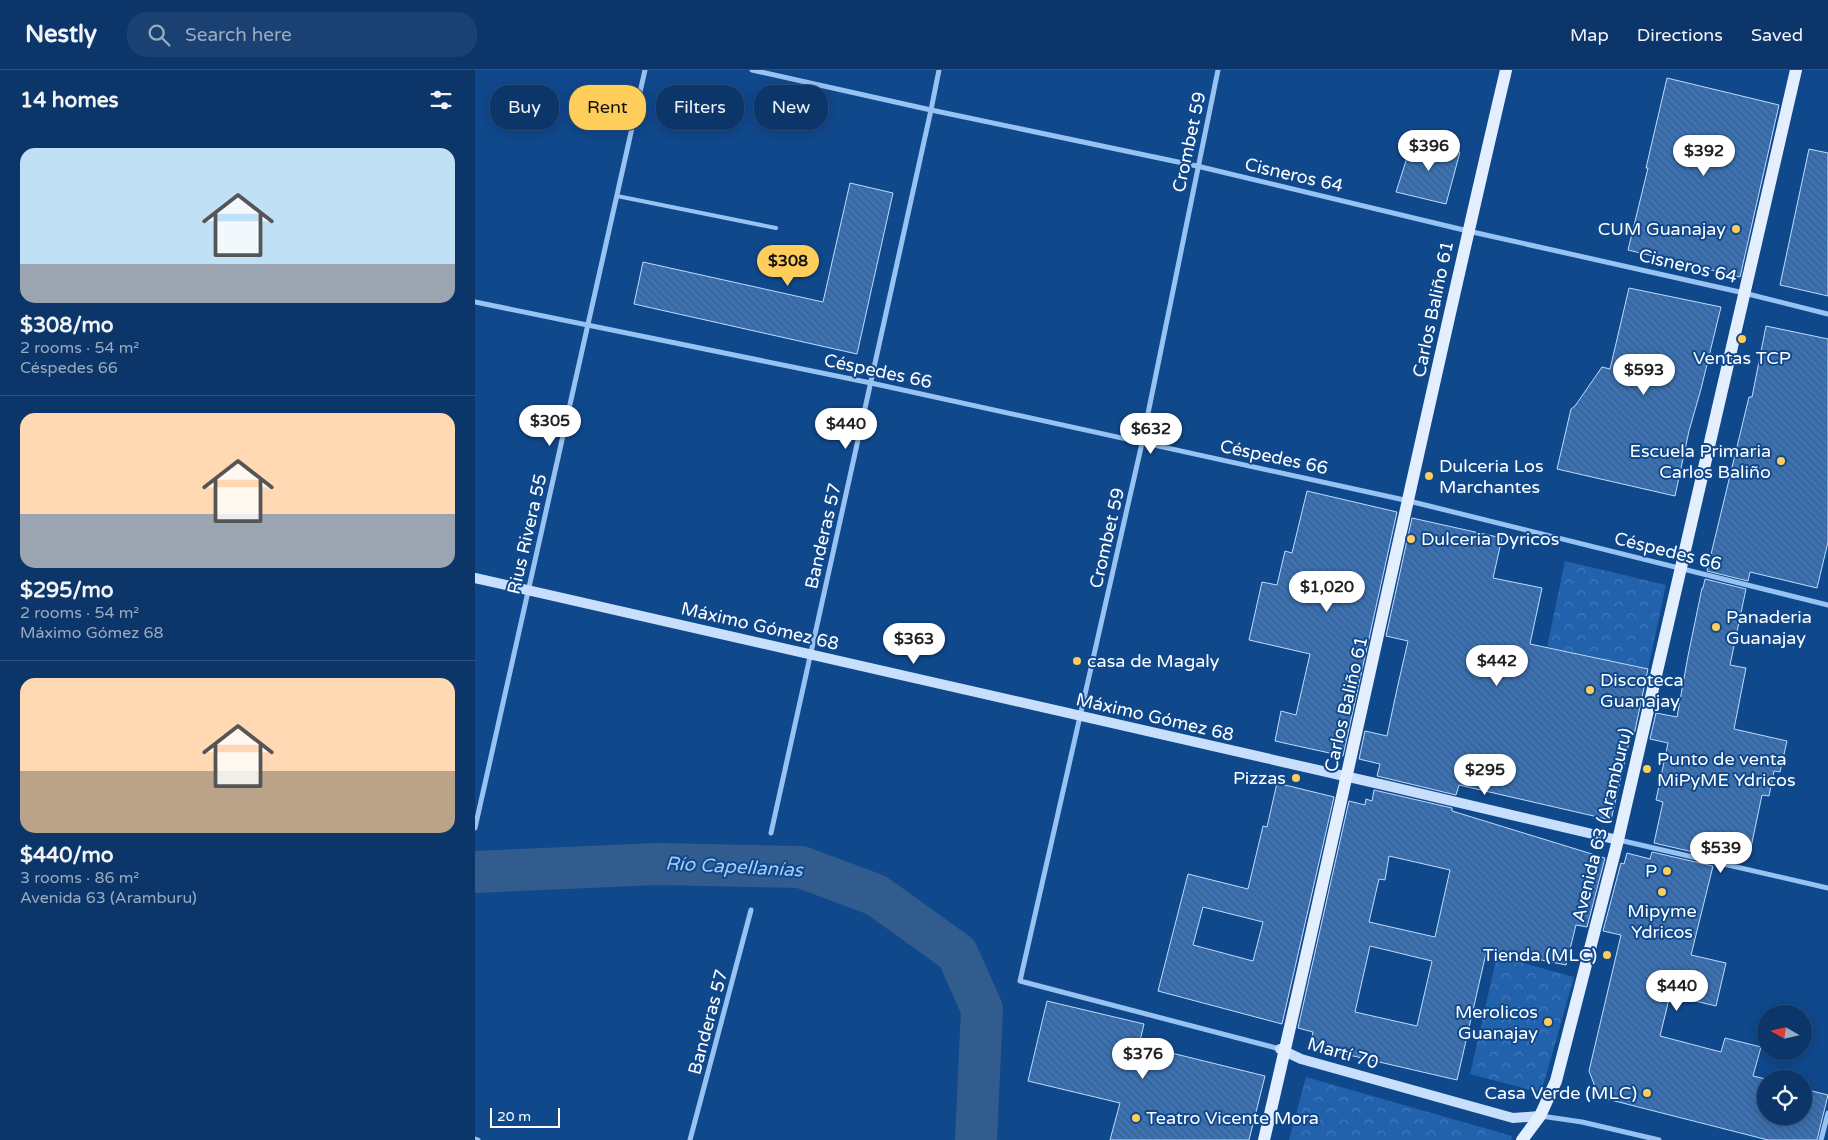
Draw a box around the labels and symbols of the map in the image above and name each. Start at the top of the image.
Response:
street label: Crombet 59 [1168,90,1210,194]
pin: $396 [1399,129,1459,172]
pin: $392 [1674,134,1734,177]
street label: Cisneros 64 [1243,153,1345,197]
place label: CUM Guanajay [1598,218,1726,240]
marker: CUM Guanajay [1730,223,1742,235]
street label: Carlos Baliño 61 [1408,239,1458,379]
pin: $308 [758,244,818,287]
street label: Cisneros 64 [1637,244,1739,288]
marker: Ventas TCP [1736,333,1748,345]
place label: Ventas TCP [1693,347,1791,369]
street label: Céspedes 66 [822,349,934,393]
pin: $593 [1614,354,1674,396]
pin: $305 [520,404,580,447]
pin: $440 [816,408,876,450]
pin: $632 [1121,412,1181,455]
street label: Céspedes 66 [1218,435,1330,479]
place label: Escuela Primaria Carlos Baliño [1630,440,1771,483]
place label: Dulceria Los Marchantes [1439,455,1544,498]
marker: Escuela Primaria Carlos Baliño [1775,455,1787,467]
marker: Dulceria Los Marchantes [1423,470,1435,482]
street label: Rius Rivera 55 [502,472,552,596]
street label: Banderas 57 [800,481,846,591]
street label: Crombet 59 [1085,486,1129,590]
street label: Céspedes 66 [1612,527,1724,575]
place label: Dulceria Dyricos [1421,528,1559,550]
marker: Dulceria Dyricos [1405,533,1417,545]
pin: $1,020 [1286,570,1368,613]
street label: Máximo Gómez 68 [679,597,841,655]
place label: Panaderia Guanajay [1726,606,1812,649]
marker: Panaderia Guanajay [1710,621,1722,633]
pin: $363 [884,622,944,665]
street label: Carlos Baliño 61 [1320,634,1372,774]
pin: $442 [1467,644,1527,687]
place label: casa de Magaly [1087,650,1220,672]
marker: casa de Magaly [1071,655,1083,667]
place label: Discoteca Guanajay [1600,669,1684,712]
marker: Discoteca Guanajay [1584,684,1596,696]
street label: Máximo Gómez 68 [1074,688,1236,746]
street label: Avenida 63 (Aramburu) [1567,726,1637,924]
place label: Punto de venta MiPyME Ydricos [1657,748,1796,791]
pin: $295 [1455,754,1515,796]
marker: Punto de venta MiPyME Ydricos [1641,763,1653,775]
place label: Pizzas [1233,767,1286,789]
marker: Pizzas [1290,772,1302,784]
pin: $539 [1691,832,1751,874]
water label: Río Capellanías [665,852,805,882]
place label: P [1645,860,1657,882]
marker: P [1661,865,1673,877]
marker: Mipyme Ydricos [1656,886,1668,898]
place label: Mipyme Ydricos [1627,900,1697,943]
place label: Tienda (MLC) [1483,944,1597,966]
marker: Tienda (MLC) [1601,949,1613,961]
street label: Banderas 57 [683,967,733,1077]
pin: $440 [1647,970,1707,1012]
place label: Merolicos Guanajay [1455,1001,1538,1044]
north arrow [1757,1005,1813,1060]
marker: Merolicos Guanajay [1542,1016,1554,1028]
street label: Martí 70 [1305,1032,1381,1074]
pin: $376 [1113,1038,1173,1080]
place label: Casa Verde (MLC) [1485,1082,1637,1104]
marker: Casa Verde (MLC) [1641,1087,1653,1099]
scale bar [490,1105,560,1128]
place label: Teatro Vicente Mora [1146,1107,1319,1129]
marker: Teatro Vicente Mora [1130,1112,1142,1124]

